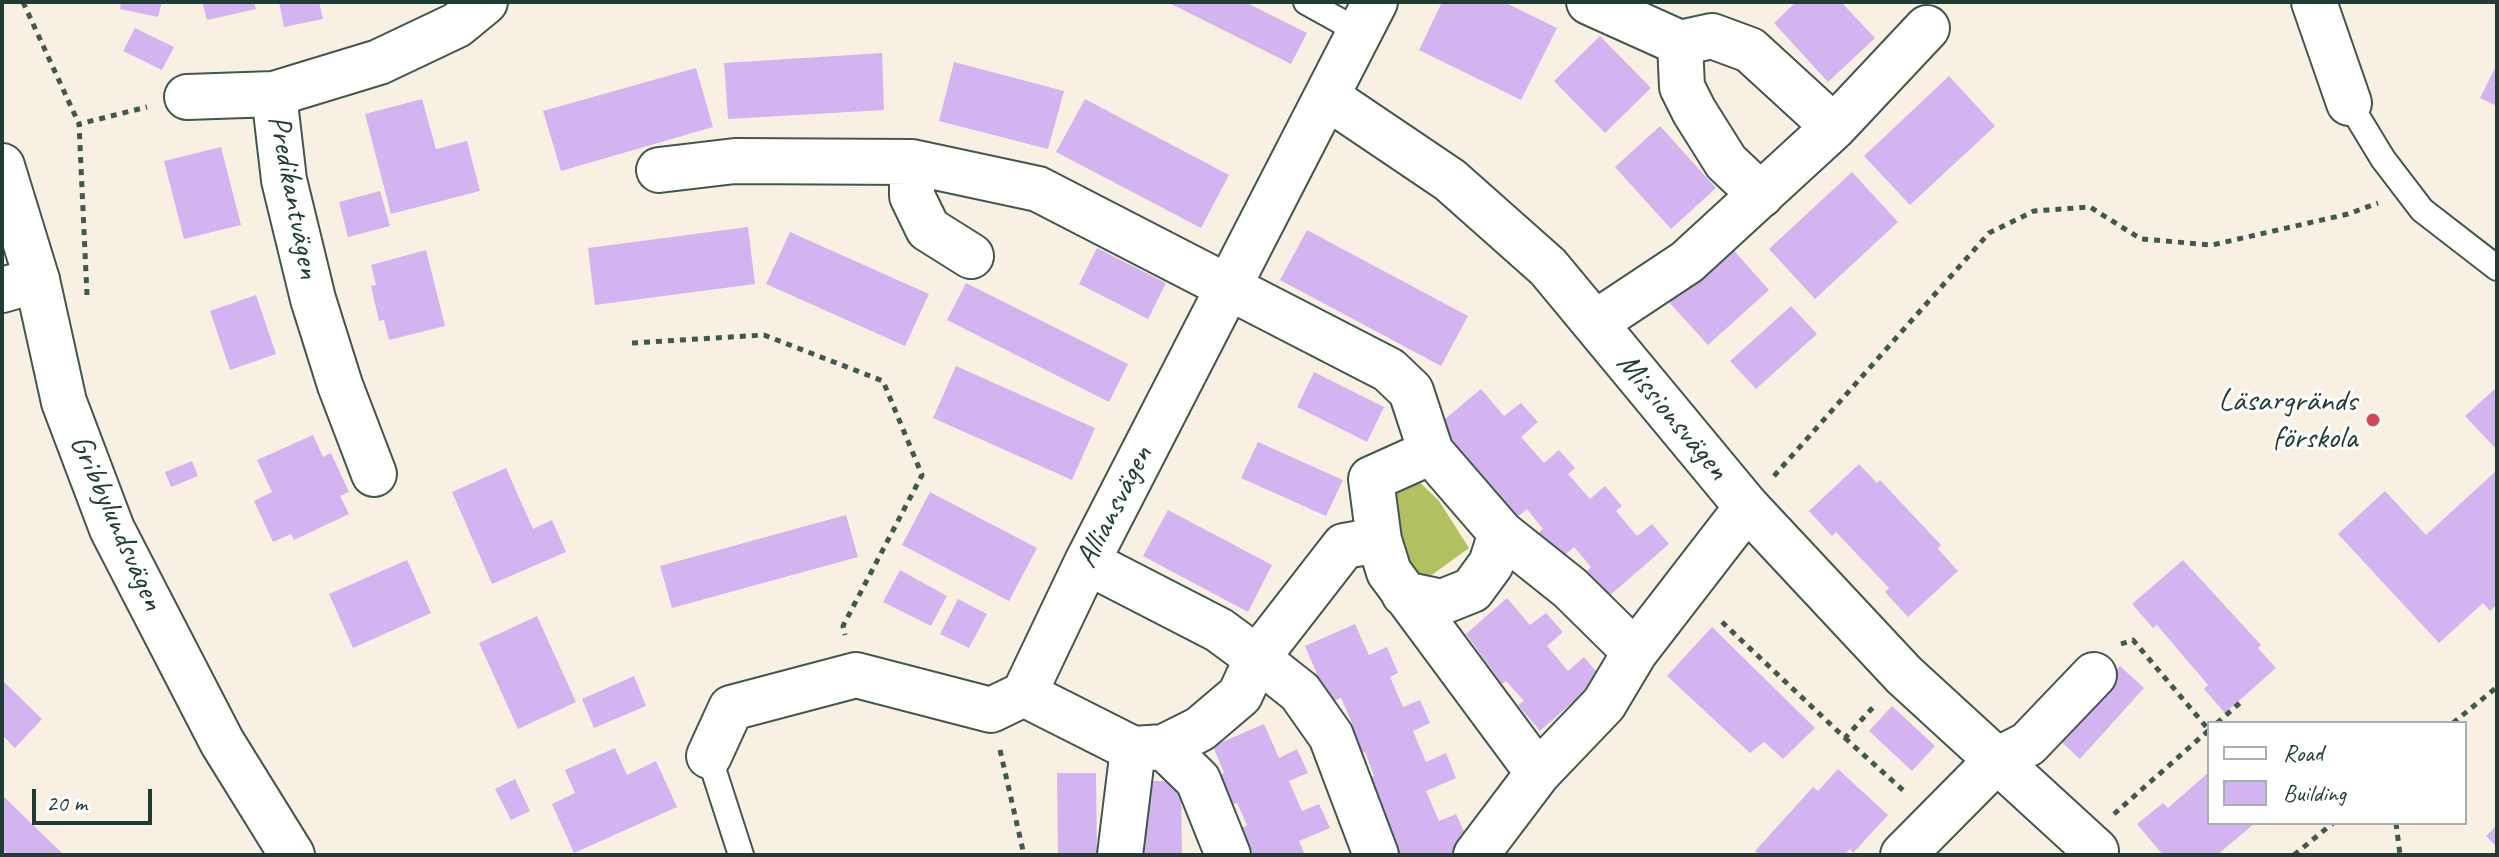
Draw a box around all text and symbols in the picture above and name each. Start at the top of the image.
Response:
street label: Predikantvägen [258,112,328,282]
street label: Missionsvägen [1608,345,1736,489]
place label: Läsargränds förskola [2218,383,2357,458]
marker: Läsargränds förskola [2364,411,2382,429]
street label: Gribbylundsvägen [60,429,172,617]
street label: Alliansvägen [1068,440,1162,574]
legend [2207,721,2467,825]
text: Road [2283,738,2323,768]
scale bar [36,773,156,823]
text: Building [2283,778,2346,808]
text: 20 m [46,788,87,818]

